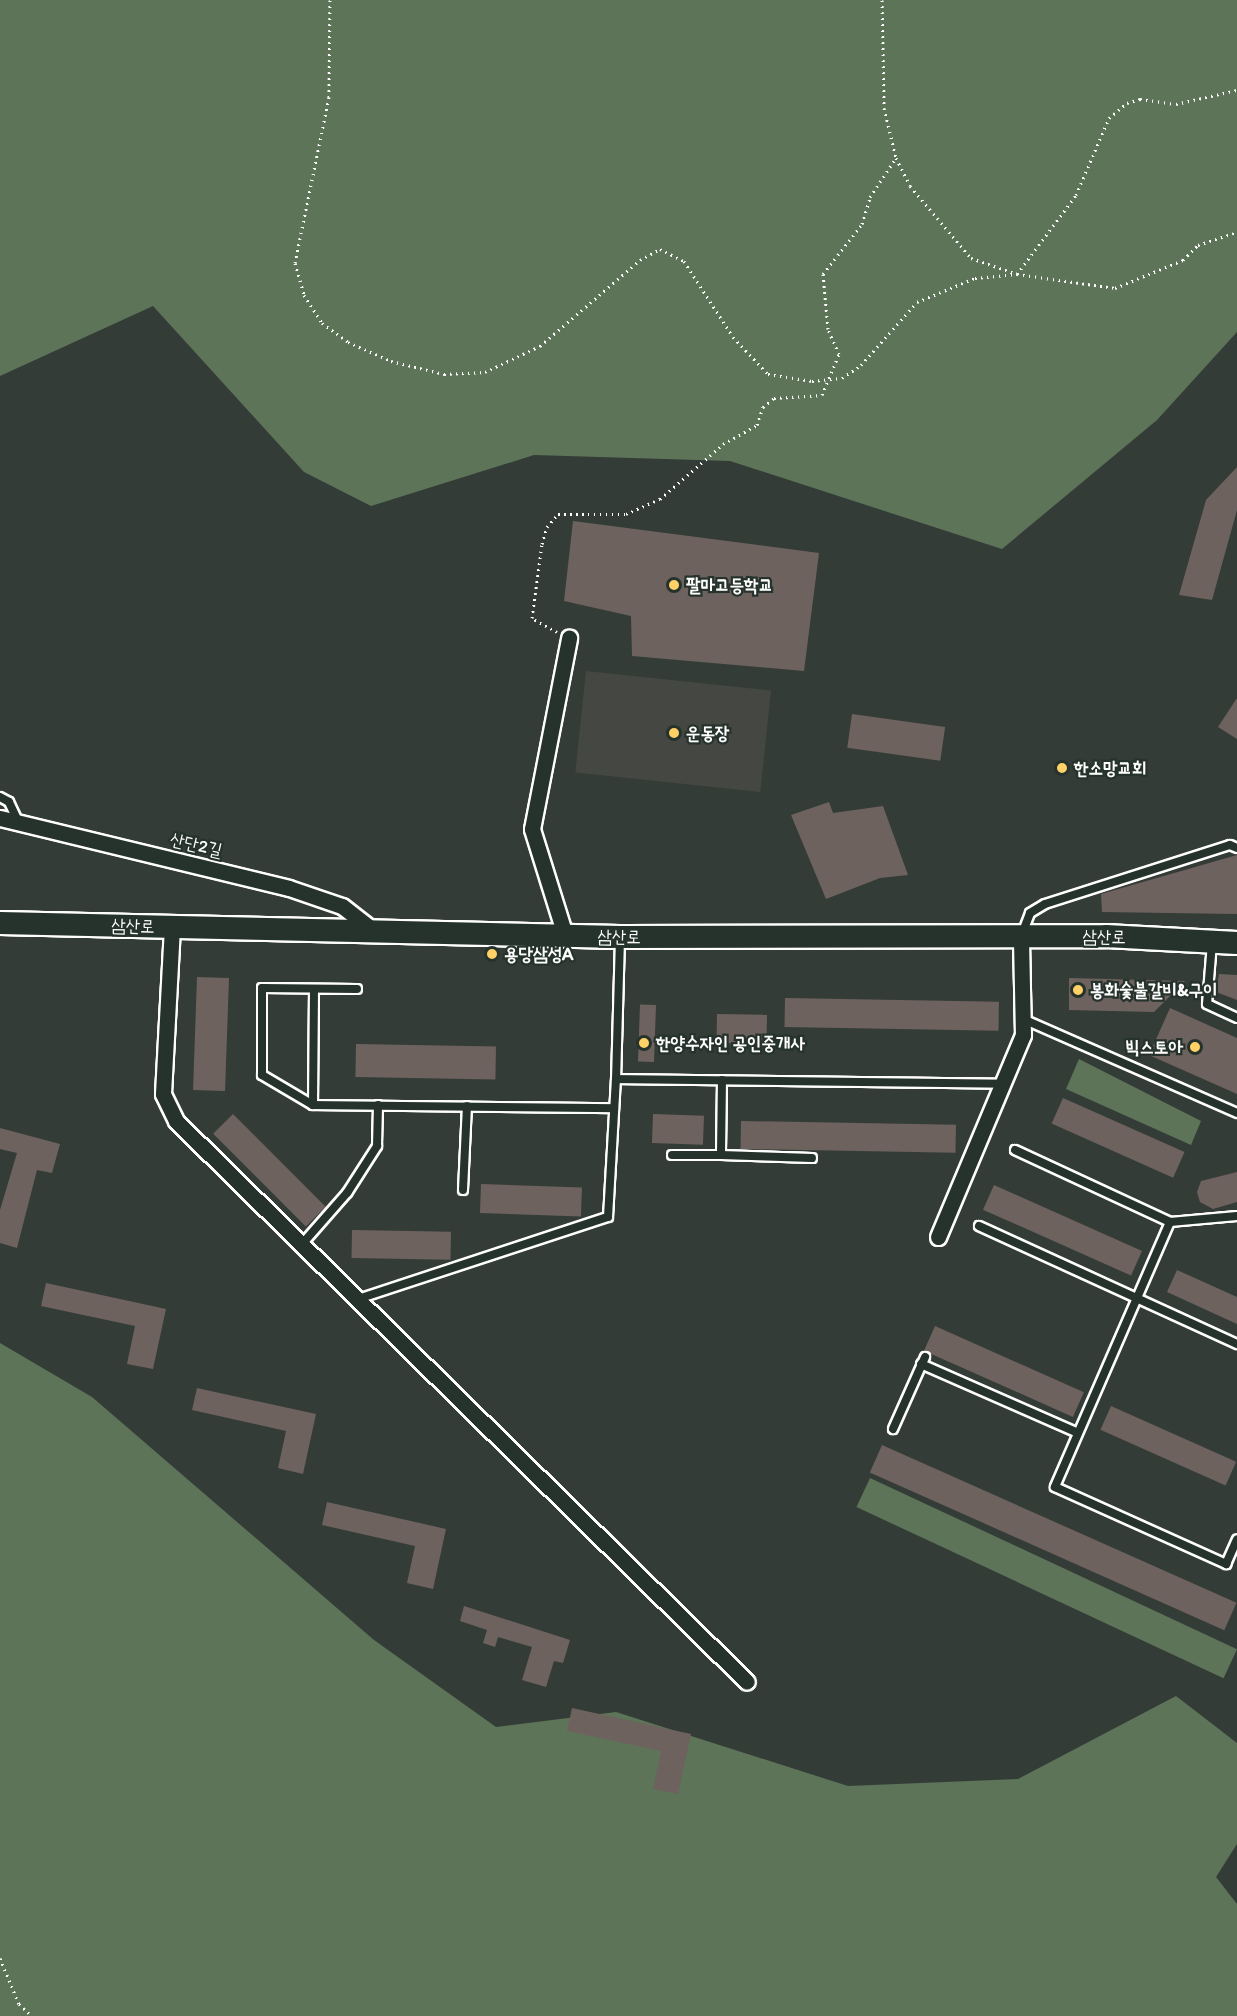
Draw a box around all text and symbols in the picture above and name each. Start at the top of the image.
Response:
place label: 팔마고등학교 [686,574,773,596]
marker: 팔마고등학교 [667,578,681,592]
place label: 운동장 [686,722,729,744]
marker: 운동장 [667,726,681,740]
place label: 한소망교회 [1074,757,1146,779]
marker: 한소망교회 [1055,761,1069,775]
street label: 산단2길 [168,829,224,861]
street label: 삼산로 [111,914,155,938]
street label: 삼산로 [597,926,641,948]
street label: 삼산로 [1082,926,1126,948]
place label: 용당삼성A [504,943,573,965]
marker: 용당삼성A [485,947,499,961]
place label: 봉화숯불갈비&구이 [1090,979,1218,1001]
marker: 봉화숯불갈비&구이 [1071,983,1085,997]
place label: 한양수자인 공인중개사 [656,1032,805,1054]
marker: 한양수자인 공인중개사 [637,1036,651,1050]
place label: 빅스토아 [1125,1036,1183,1058]
marker: 빅스토아 [1188,1040,1202,1054]

